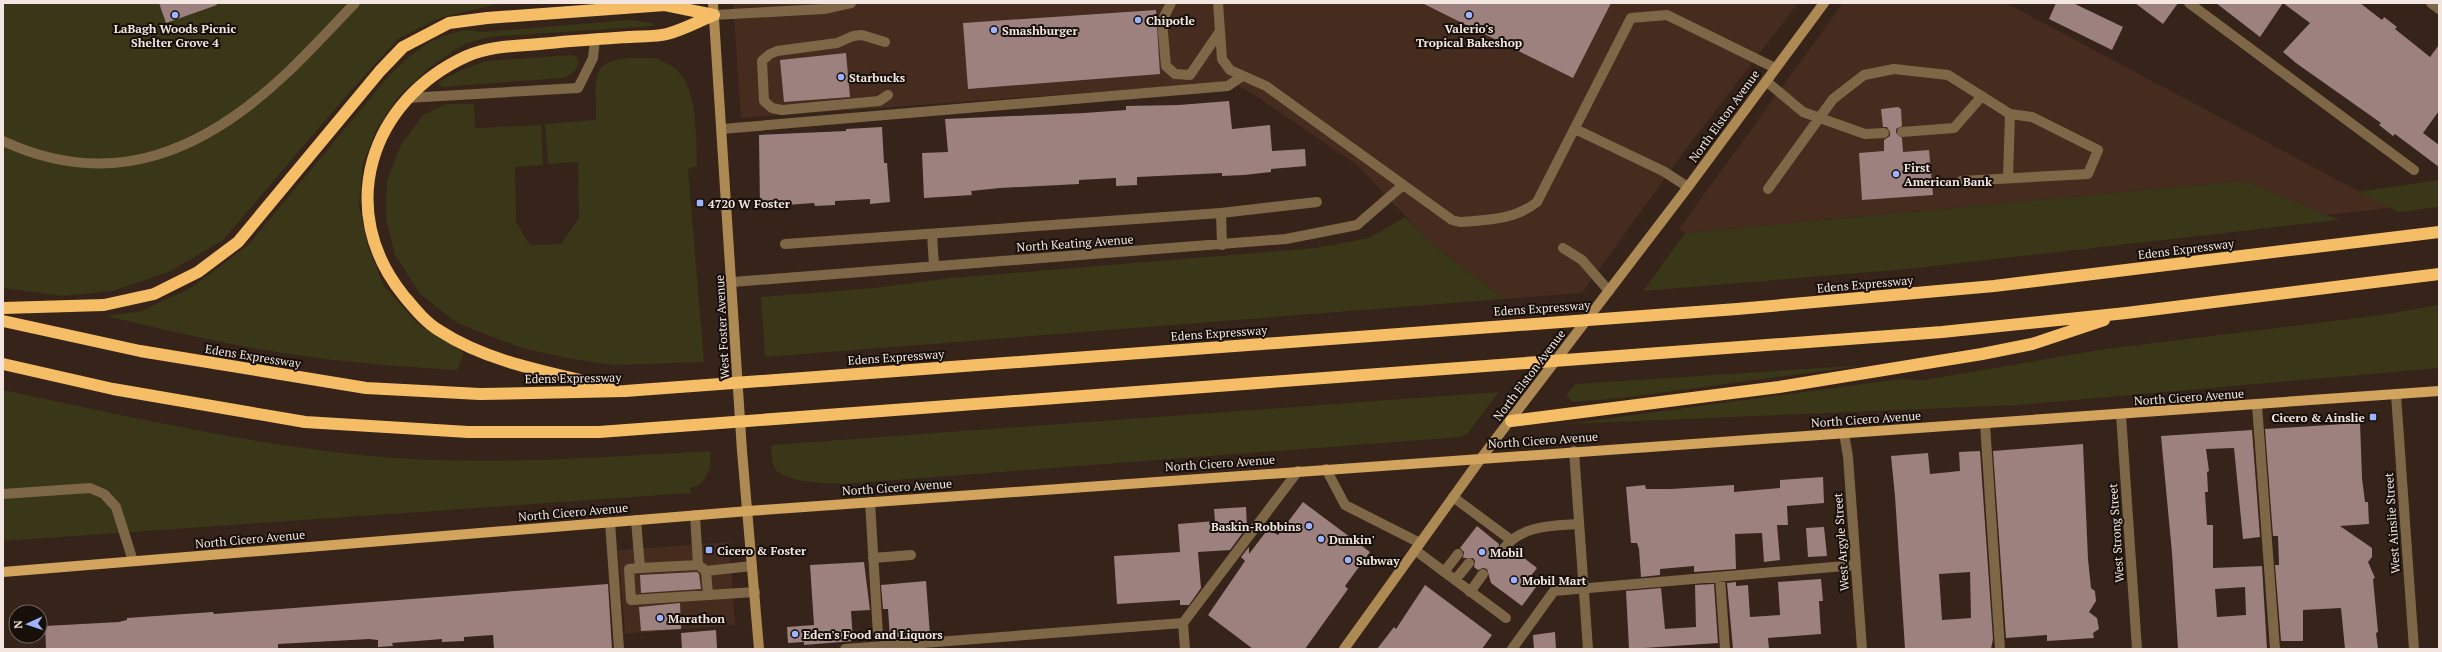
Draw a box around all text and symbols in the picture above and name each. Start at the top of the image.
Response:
marker: LaBagh Woods Picnic Shelter Grove 4 [170,10,180,20]
marker: Valerio's Tropical Bakeshop [1464,10,1474,20]
place label: Chipotle [1146,13,1196,28]
marker: Chipotle [1133,15,1143,25]
place label: LaBagh Woods Picnic Shelter Grove 4 [114,21,236,50]
place label: Valerio's Tropical Bakeshop [1416,21,1522,50]
place label: Smashburger [1002,23,1078,38]
marker: Smashburger [989,25,999,35]
street label: North Elston Avenue [1685,67,1763,165]
place label: Starbucks [849,70,906,85]
marker: Starbucks [836,72,846,82]
place label: First American Bank [1904,160,1992,189]
marker: First American Bank [1891,169,1901,179]
place label: 4720 W Foster [708,196,791,211]
marker: 4720 W Foster [695,198,705,208]
street label: North Keating Avenue [1016,231,1134,255]
street label: Edens Expressway [2137,236,2236,262]
street label: Edens Expressway [1816,272,1915,296]
street label: West Foster Avenue [712,274,732,380]
street label: Edens Expressway [1493,297,1592,319]
street label: Edens Expressway [1170,322,1269,344]
street label: North Elston Avenue [1490,326,1568,424]
street label: Edens Expressway [204,341,303,371]
street label: Edens Expressway [847,346,946,368]
street label: Edens Expressway [524,370,622,386]
street label: North Cicero Avenue [2133,386,2245,408]
street label: North Cicero Avenue [1810,408,1922,430]
place label: Cicero & Ainslie [2271,410,2366,425]
marker: Cicero & Ainslie [2368,412,2378,422]
street label: North Cicero Avenue [1487,429,1599,451]
street label: North Cicero Avenue [1164,452,1276,474]
street label: West Ainslie Street [2381,471,2403,574]
street label: North Cicero Avenue [841,476,953,498]
street label: West Strong Street [2105,482,2127,583]
street label: West Argyle Street [1830,492,1852,592]
street label: North Cicero Avenue [517,500,629,524]
place label: Baskin-Robbins [1211,519,1302,534]
marker: Baskin-Robbins [1304,521,1314,531]
street label: North Cicero Avenue [194,527,306,551]
place label: Dunkin' [1329,532,1375,547]
marker: Dunkin' [1316,534,1326,544]
place label: Cicero & Foster [717,543,807,558]
marker: Cicero & Foster [704,545,714,555]
place label: Mobil [1490,545,1523,560]
marker: Mobil [1477,547,1487,557]
place label: Subway [1356,553,1400,568]
marker: Subway [1343,555,1353,565]
place label: Mobil Mart [1522,573,1587,588]
marker: Mobil Mart [1509,575,1519,585]
north arrow [8,604,48,644]
place label: Marathon [668,611,725,626]
marker: Marathon [655,613,665,623]
text: N [11,619,25,629]
place label: Eden's Food and Liquors [803,627,943,642]
marker: Eden's Food and Liquors [790,629,800,639]

